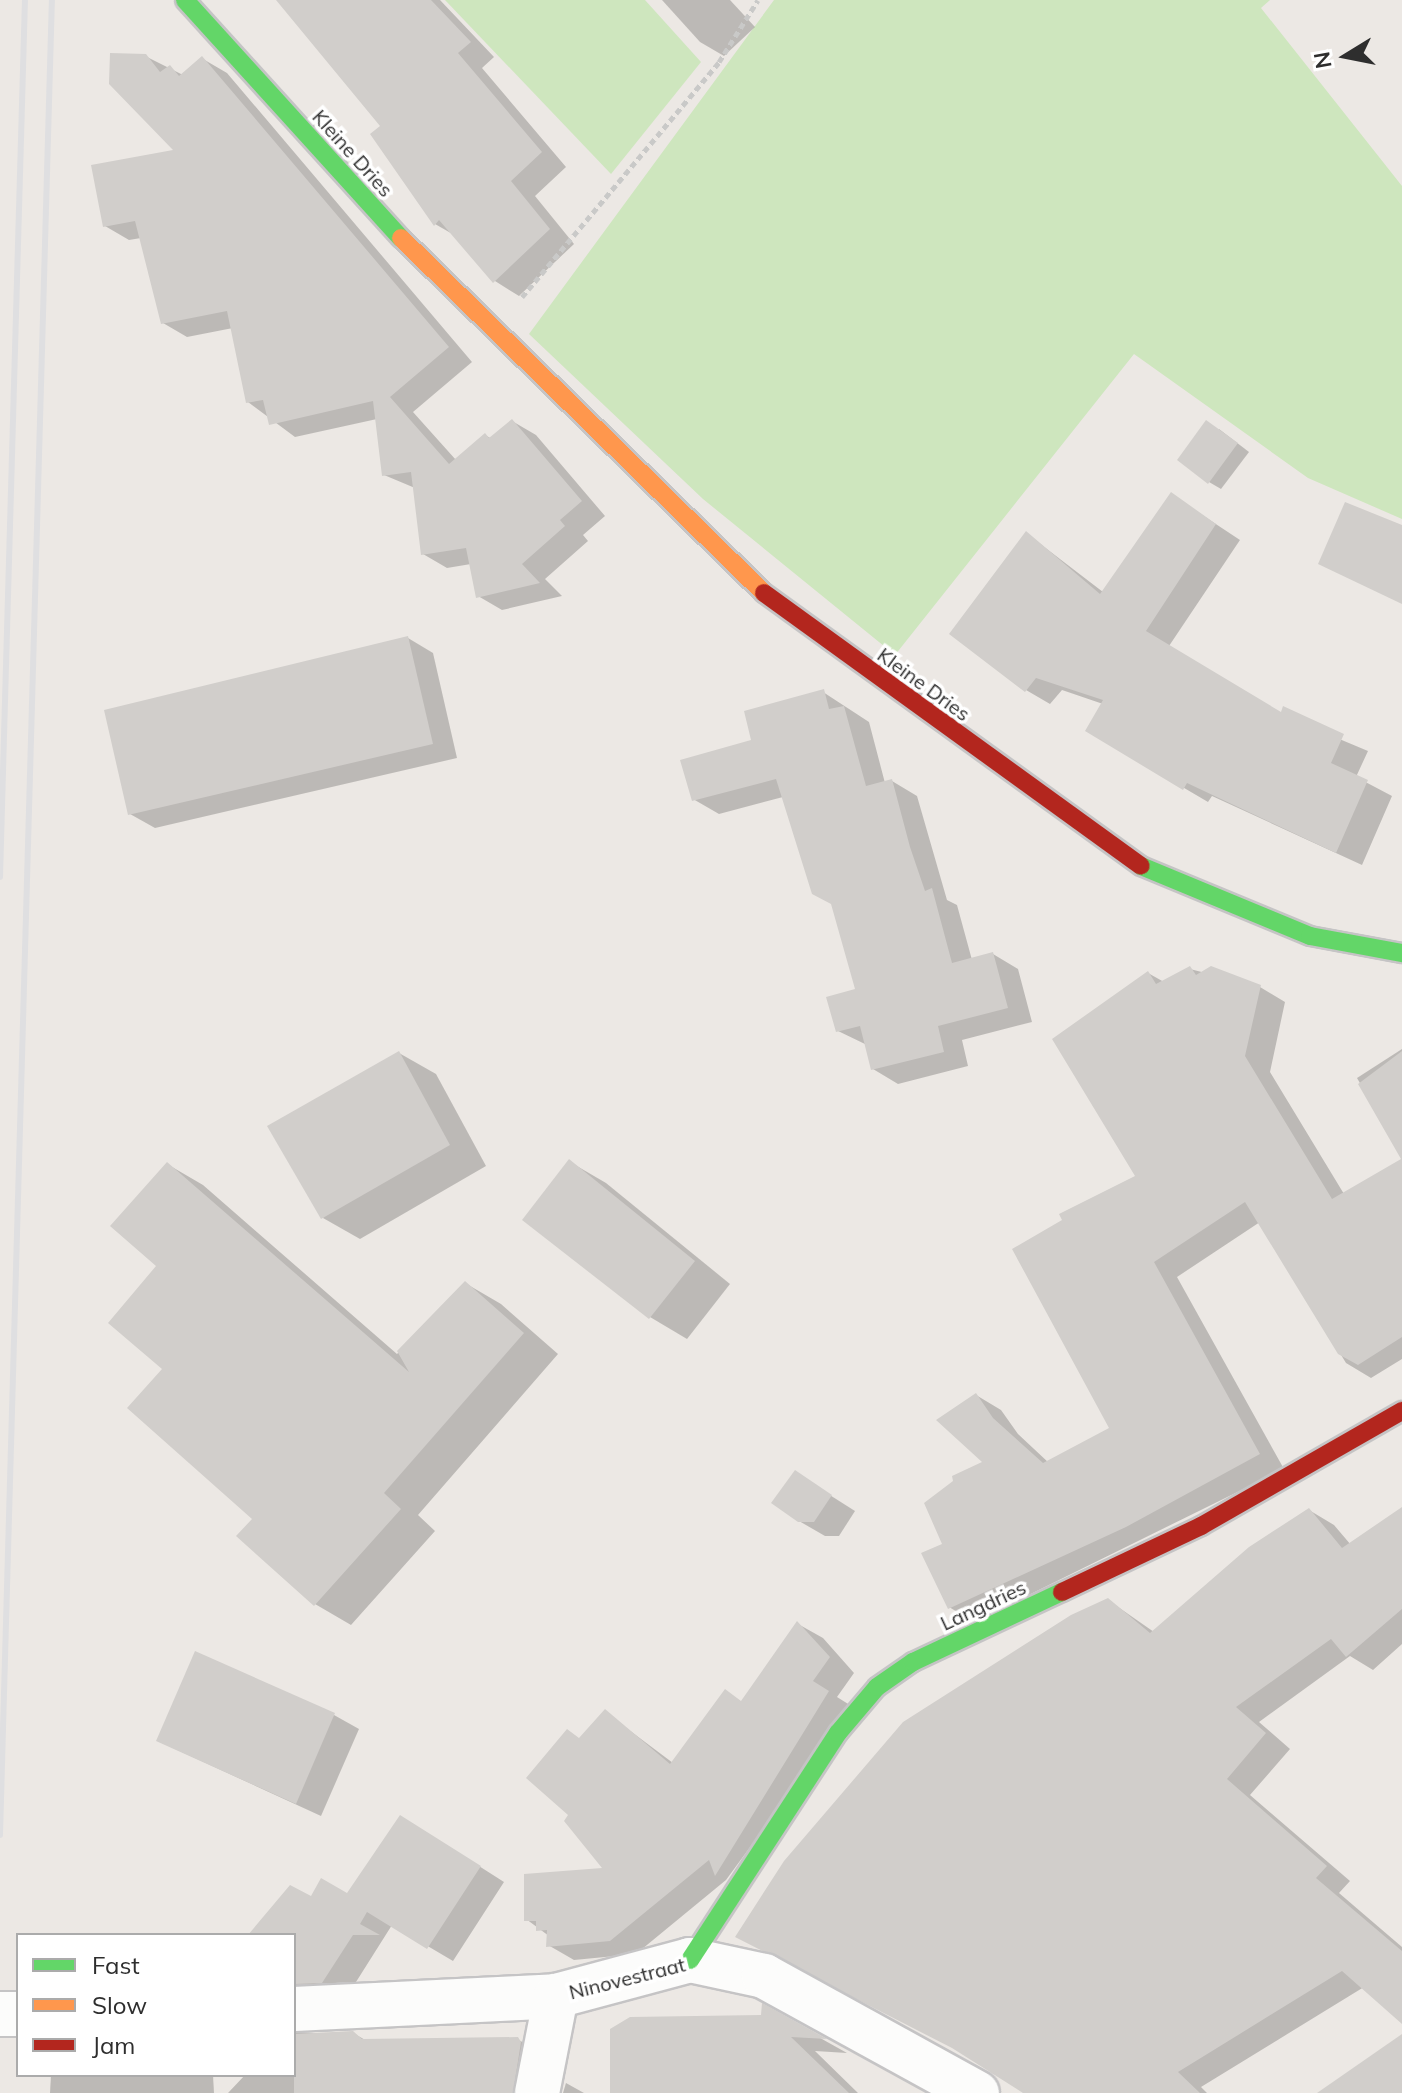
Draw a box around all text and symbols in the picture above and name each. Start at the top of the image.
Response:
north arrow [1306,16,1386,96]
text: N [1307,50,1338,71]
street label: Kleine Dries [308,105,398,201]
street label: Kleine Dries [873,642,975,726]
street label: Langdries [936,1575,1030,1635]
legend [16,1933,296,2077]
text: Fast [92,1950,140,1980]
street label: Ninovestraat [566,1952,688,2004]
text: Slow [92,1990,147,2020]
text: Jam [92,2030,135,2060]

